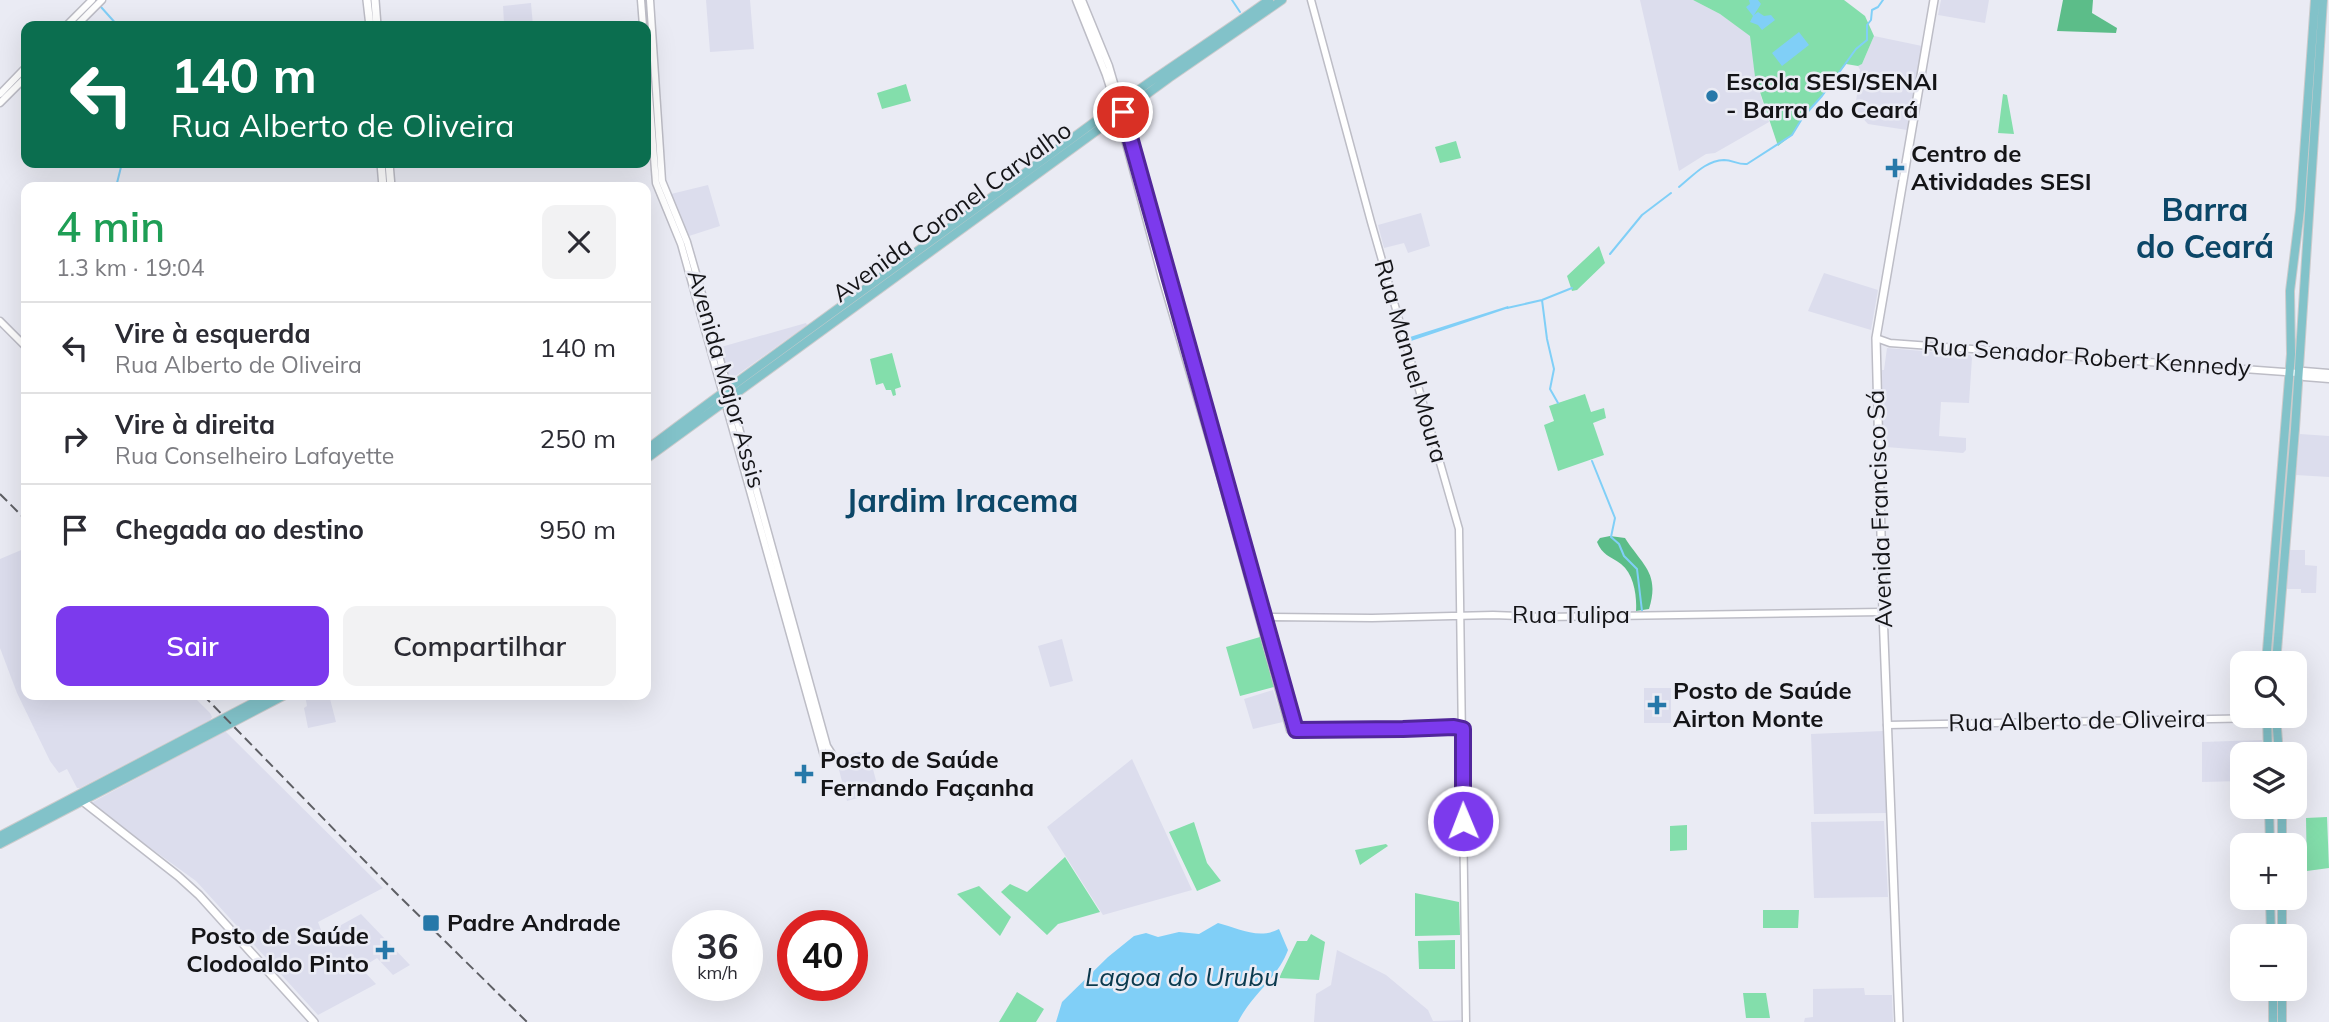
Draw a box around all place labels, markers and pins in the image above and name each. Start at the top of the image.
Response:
place label: Escola SESI/SENAI - Barra do Ceará [1726,66,1938,124]
pin [1093,82,1153,142]
marker: Escola SESI/SENAI - Barra do Ceará [1704,88,1720,104]
place label: Centro de Atividades SESI [1911,138,2092,196]
marker: Centro de Atividades SESI [1885,158,1905,178]
place label: Posto de Saúde Airton Monte [1673,675,1852,733]
marker: Posto de Saúde Airton Monte [1647,695,1667,715]
place label: Posto de Saúde Fernando Façanha [820,744,1034,802]
marker: Posto de Saúde Fernando Façanha [794,764,814,784]
place label: Padre Andrade [447,907,621,937]
marker: Padre Andrade [421,913,441,933]
place label: Posto de Saúde Clodoaldo Pinto [186,920,369,978]
marker: Posto de Saúde Clodoaldo Pinto [375,940,395,960]

